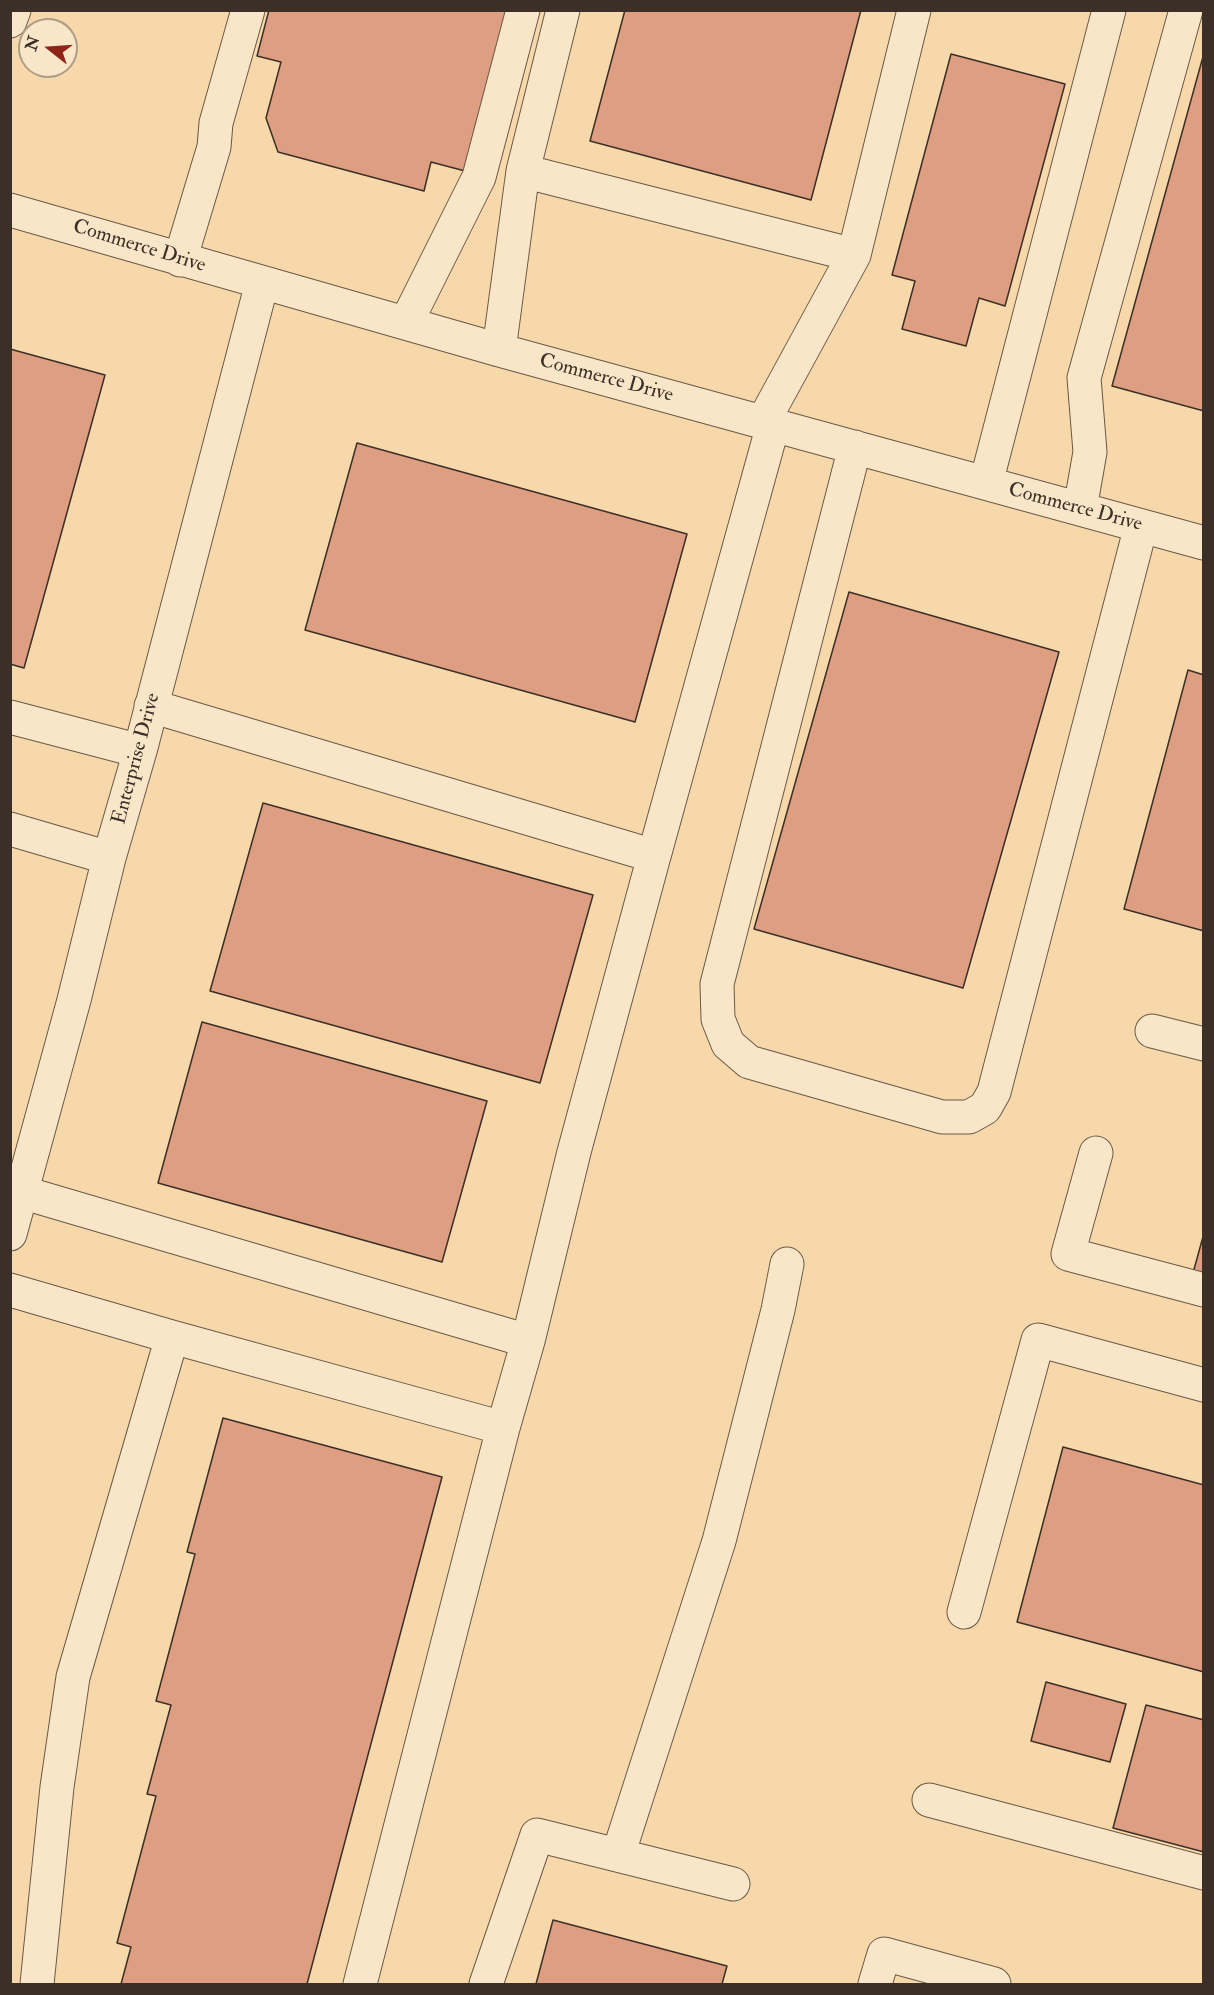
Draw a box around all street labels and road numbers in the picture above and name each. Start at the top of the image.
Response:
street label: Commerce Drive [70,215,208,279]
street label: Commerce Drive [537,350,675,408]
street label: Commerce Drive [1006,479,1144,537]
street label: Enterprise Drive [108,691,166,827]

